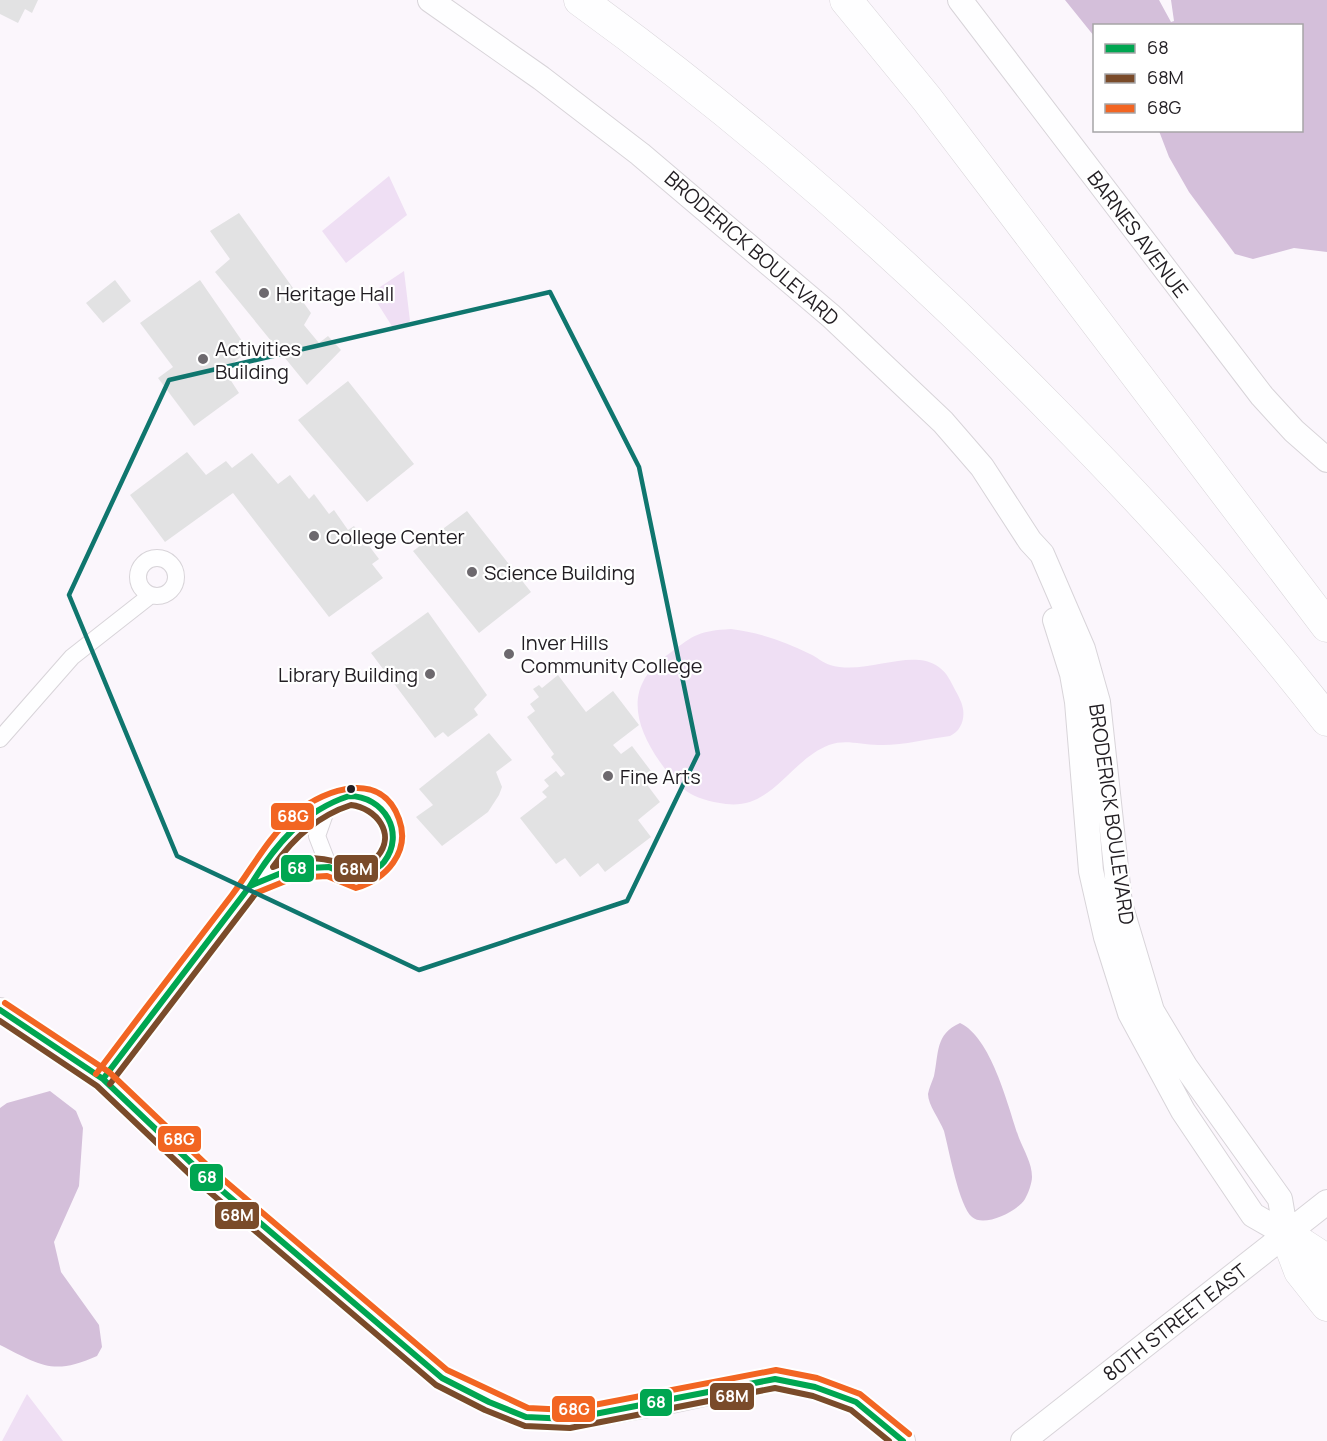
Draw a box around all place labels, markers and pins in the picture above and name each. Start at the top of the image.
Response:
place label: Heritage Hall [276,280,394,307]
marker: Heritage Hall [257,286,271,300]
place label: Activities Building [215,335,301,385]
marker: Activities Building [196,352,210,366]
place label: College Center [326,523,465,550]
marker: College Center [307,529,321,543]
place label: Science Building [484,559,635,586]
marker: Science Building [465,565,479,579]
place label: Inver Hills Community College [521,629,702,679]
marker: Inver Hills Community College [502,647,516,661]
place label: Library Building [278,661,418,688]
marker: Library Building [423,667,437,681]
place label: Fine Arts [620,763,701,790]
marker: Fine Arts [601,769,615,783]
unlabelled marker [345,783,357,795]

